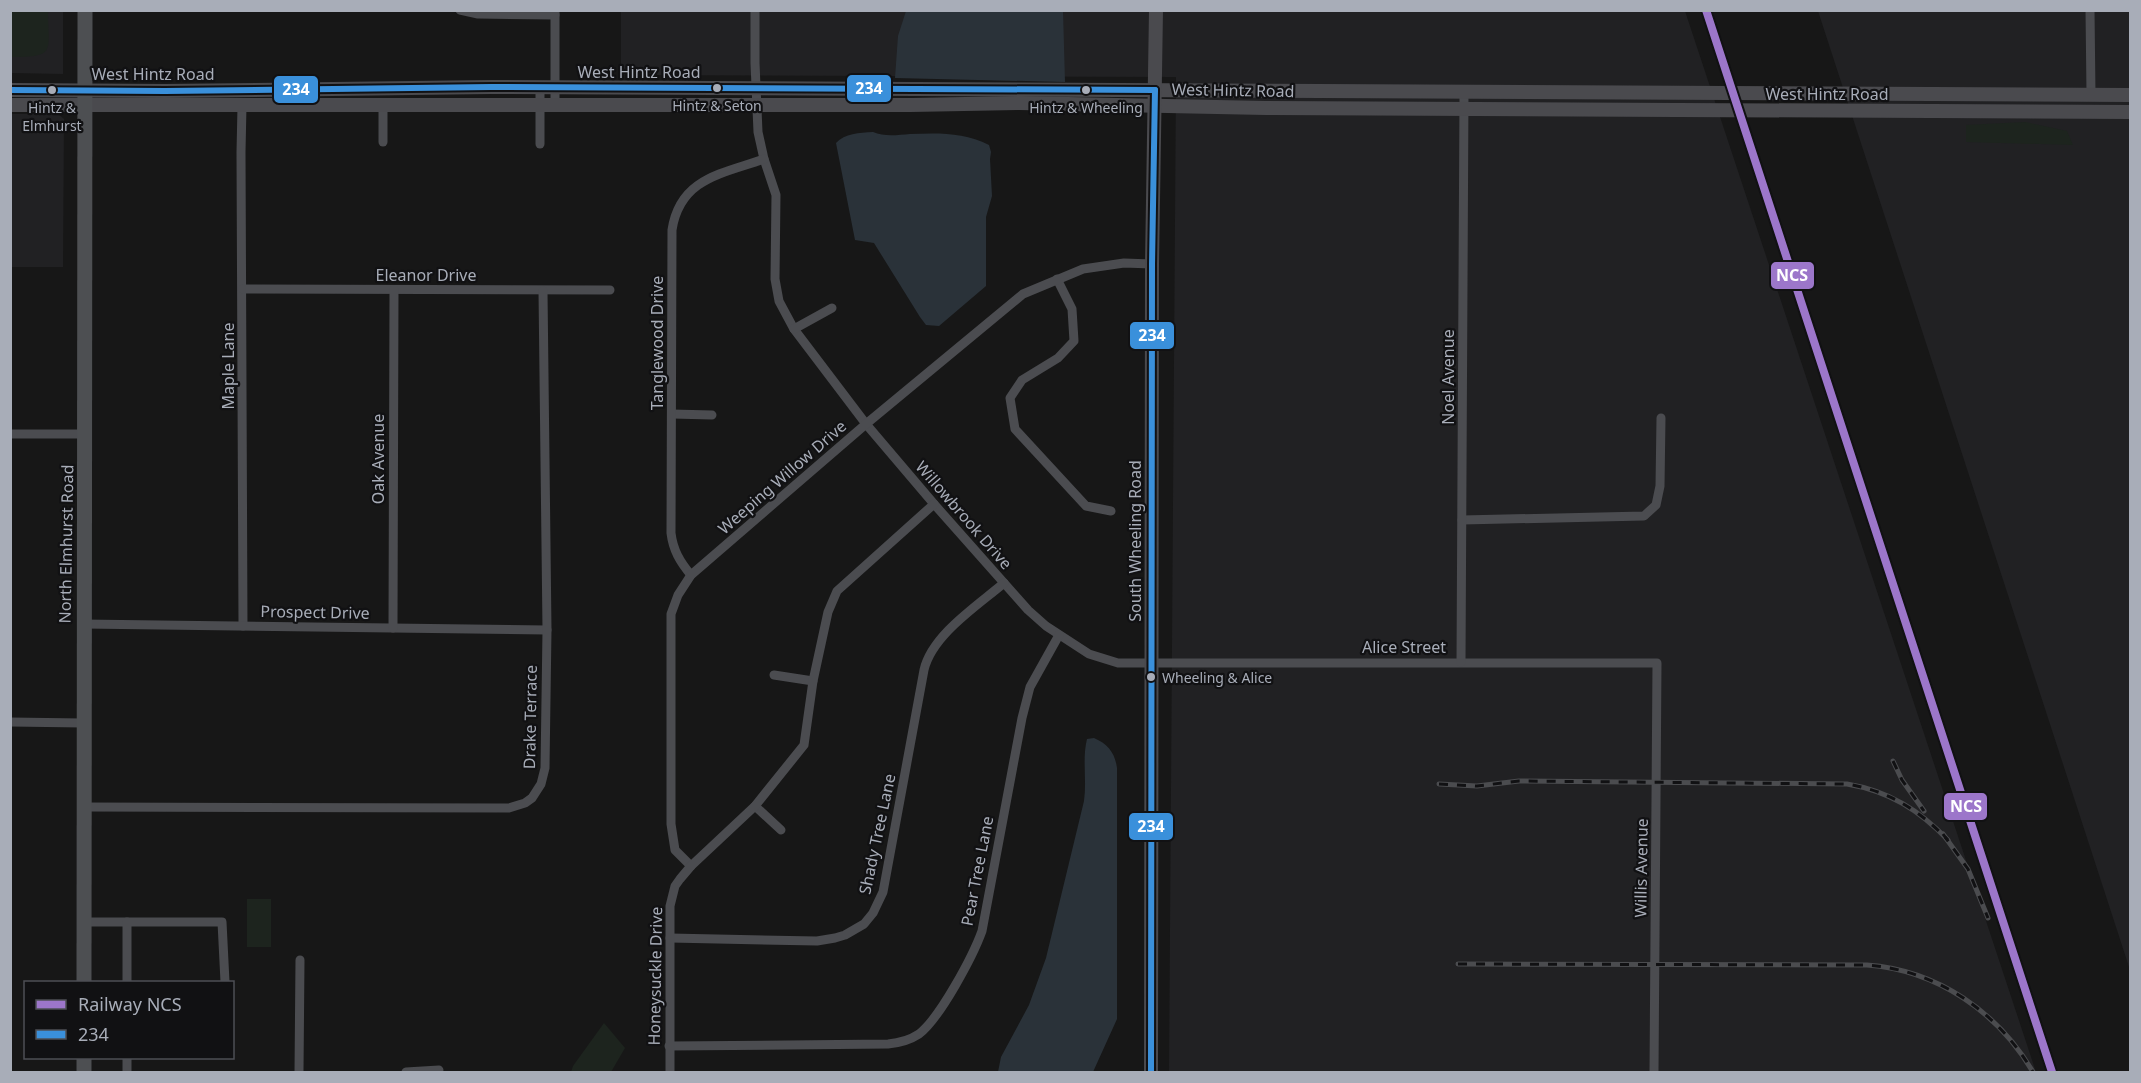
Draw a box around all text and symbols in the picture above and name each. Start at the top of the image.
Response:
street label: West Hintz Road [578,61,700,83]
street label: West Hintz Road [92,63,214,85]
line badge: 234 [846,74,892,103]
line badge: 234 [273,75,319,104]
text: 234 [855,77,883,99]
text: 234 [282,78,310,100]
street label: West Hintz Road [1171,78,1295,102]
marker: Hintz & Seton [711,82,723,94]
street label: West Hintz Road [1766,83,1888,105]
marker: Hintz & Elmhurst [46,84,58,96]
marker: Hintz & Wheeling [1080,84,1092,96]
place label: Hintz & Seton [672,96,762,115]
place label: Hintz & Elmhurst [22,98,82,135]
place label: Hintz & Wheeling [1029,98,1143,117]
line badge: NCS [1770,261,1815,290]
street label: Eleanor Drive [376,264,476,286]
text: NCS [1776,264,1808,286]
street label: Tanglewood Drive [646,276,668,410]
line badge: 234 [1129,321,1175,350]
street label: Maple Lane [217,323,239,409]
text: 234 [1138,324,1166,346]
street label: Noel Avenue [1437,329,1459,425]
street label: Oak Avenue [367,414,389,504]
street label: Weeping Willow Drive [713,415,851,539]
street label: Willowbrook Drive [911,456,1017,574]
street label: South Wheeling Road [1124,460,1146,622]
street label: North Elmhurst Road [54,464,78,624]
street label: Prospect Drive [260,600,370,624]
street label: Alice Street [1362,636,1446,658]
street label: Drake Terrace [518,665,542,769]
place label: Wheeling & Alice [1162,668,1272,687]
marker: Wheeling & Alice [1145,671,1157,683]
street label: Shady Tree Lane [853,772,901,896]
line badge: NCS [1943,792,1988,821]
text: NCS [1950,795,1982,817]
line badge: 234 [1128,812,1174,841]
street label: Pear Tree Lane [956,814,998,928]
text: 234 [1137,815,1165,837]
street label: Willis Avenue [1629,818,1653,918]
street label: Honeysuckle Drive [643,906,667,1046]
legend [24,981,234,1059]
text: Railway NCS [78,992,182,1016]
text: 234 [78,1022,109,1046]

